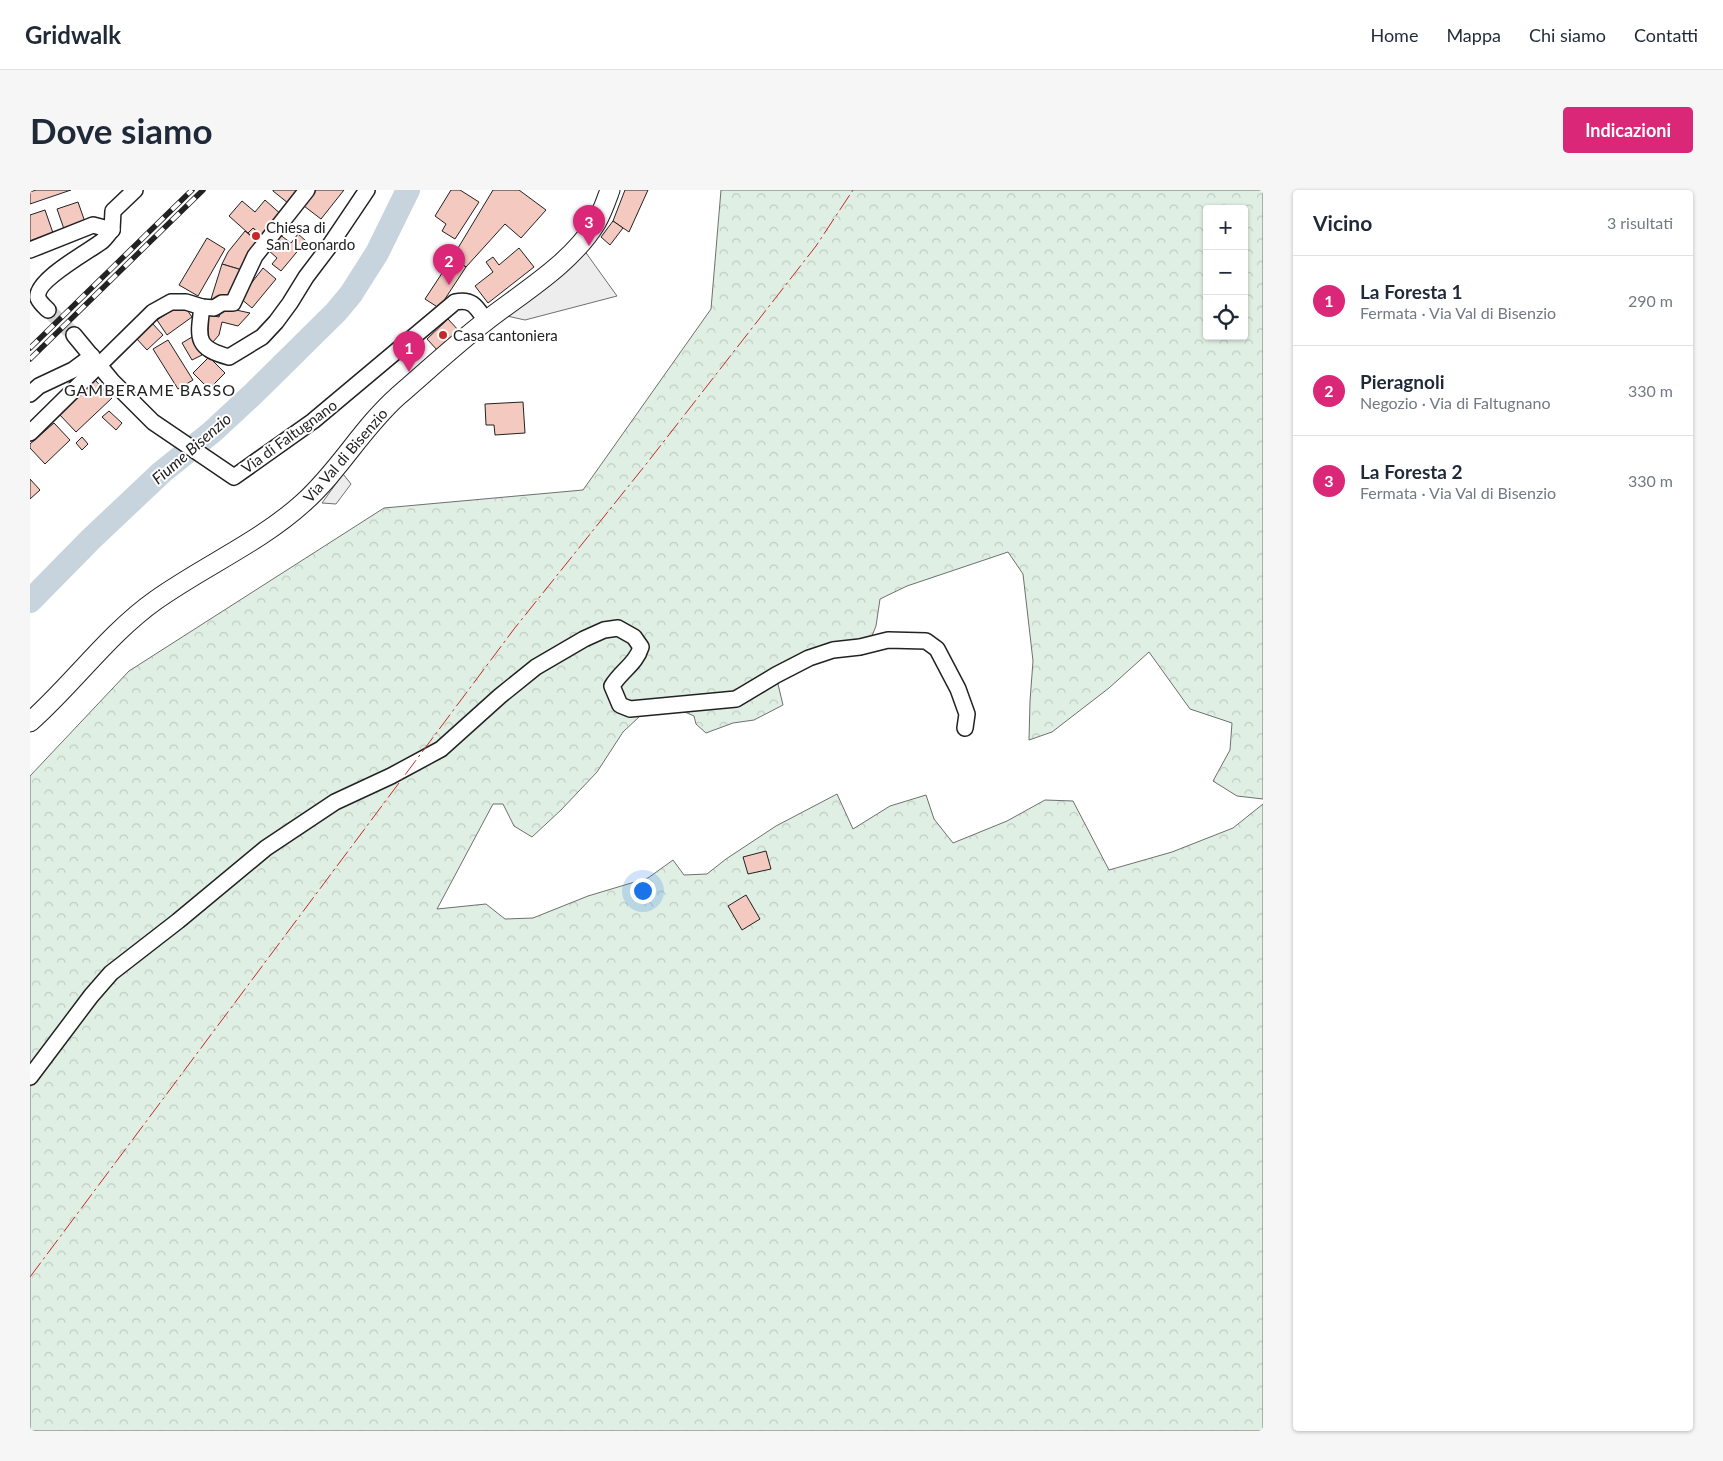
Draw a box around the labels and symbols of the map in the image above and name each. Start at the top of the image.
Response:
pin: 3 [573,205,605,246]
place label: Chiesa di San Leonardo [266,218,355,253]
marker: Chiesa di San Leonardo [250,230,262,242]
pin: 2 [433,244,465,285]
place label: Casa cantoniera [453,326,558,344]
marker: Casa cantoniera [437,329,449,341]
pin: 1 [393,331,425,372]
district label: GAMBERAME BASSO [64,380,236,399]
street label: Via di Faltugnano [238,395,340,477]
street label: Via Val di Bisenzio [299,404,391,506]
water label: Fiume Bisenzio [147,408,235,488]
your location [630,878,656,904]

